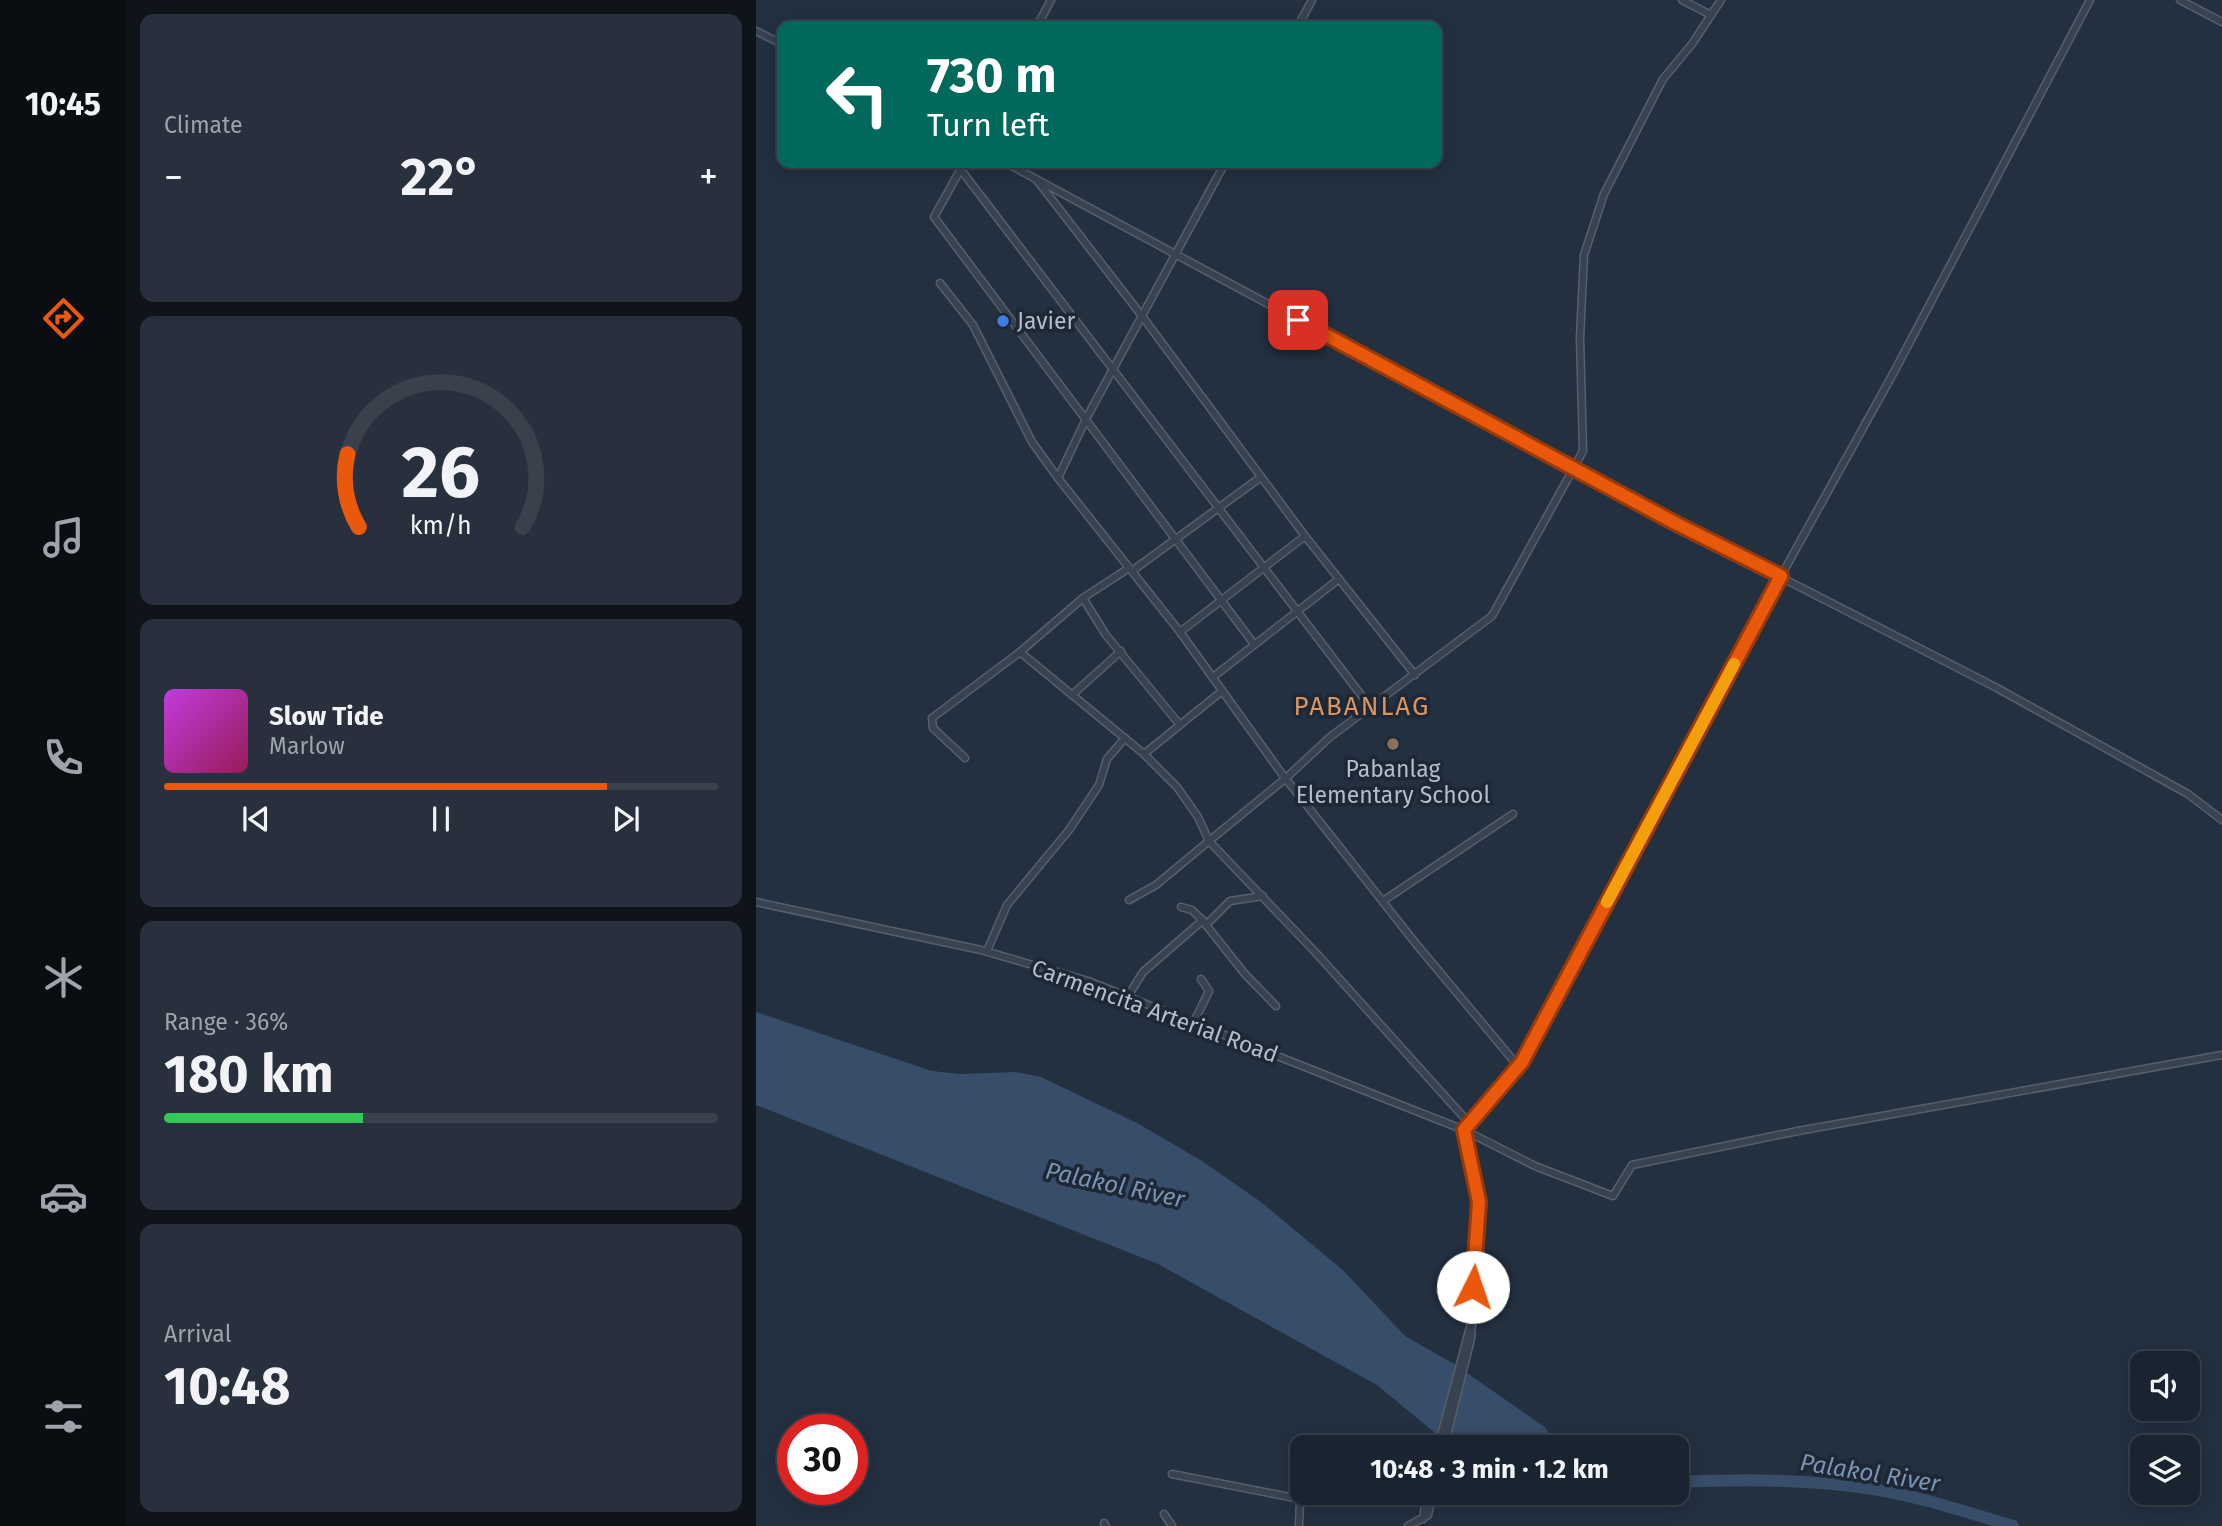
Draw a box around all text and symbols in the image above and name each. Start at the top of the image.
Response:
text: 730 m [927,46,1057,105]
icon: left [812,49,903,140]
text: 10:45 [25,85,101,123]
text: Turn left [927,106,1049,144]
text: Climate [164,111,243,139]
text: 22° [401,146,481,209]
text: − [164,154,183,200]
text: + [699,154,718,200]
pin [1268,290,1328,350]
icon: directions [39,294,88,343]
icon: arrive [1279,301,1317,339]
place label: Javier [1017,307,1076,335]
marker: Javier [995,313,1011,329]
text: 26 [402,429,480,516]
text: km/h [410,510,472,540]
icon: music [39,513,88,562]
district label: PABANLAG [1294,691,1430,722]
text: Slow Tide [269,701,384,732]
text: Marlow [269,732,345,760]
icon: phone [39,733,88,782]
marker: Pabanlag Elementary School [1385,736,1401,752]
place label: Pabanlag Elementary School [1296,755,1491,809]
icon: previous [237,800,275,838]
icon: pause [422,800,460,838]
icon: next [607,800,645,838]
icon: climate [39,953,88,1002]
street label: Carmencita Arterial Road [1028,953,1282,1069]
text: Range · 36% [164,1008,288,1036]
text: 180 km [164,1043,334,1106]
water label: Palakol River [1043,1157,1188,1214]
icon: car [39,1172,88,1221]
position arrow [1436,1250,1510,1324]
text: Arrival [164,1320,231,1348]
map controls [2130,1351,2200,1505]
button: sound [2130,1351,2200,1421]
text: 10:48 [164,1355,290,1418]
icon: filters [39,1392,88,1441]
speed limit sign: 30 [777,1414,868,1505]
button: layers [2130,1435,2200,1505]
water label: Palakol River [1798,1448,1943,1498]
text: 10:48 · 3 min · 1.2 km [1370,1454,1609,1485]

